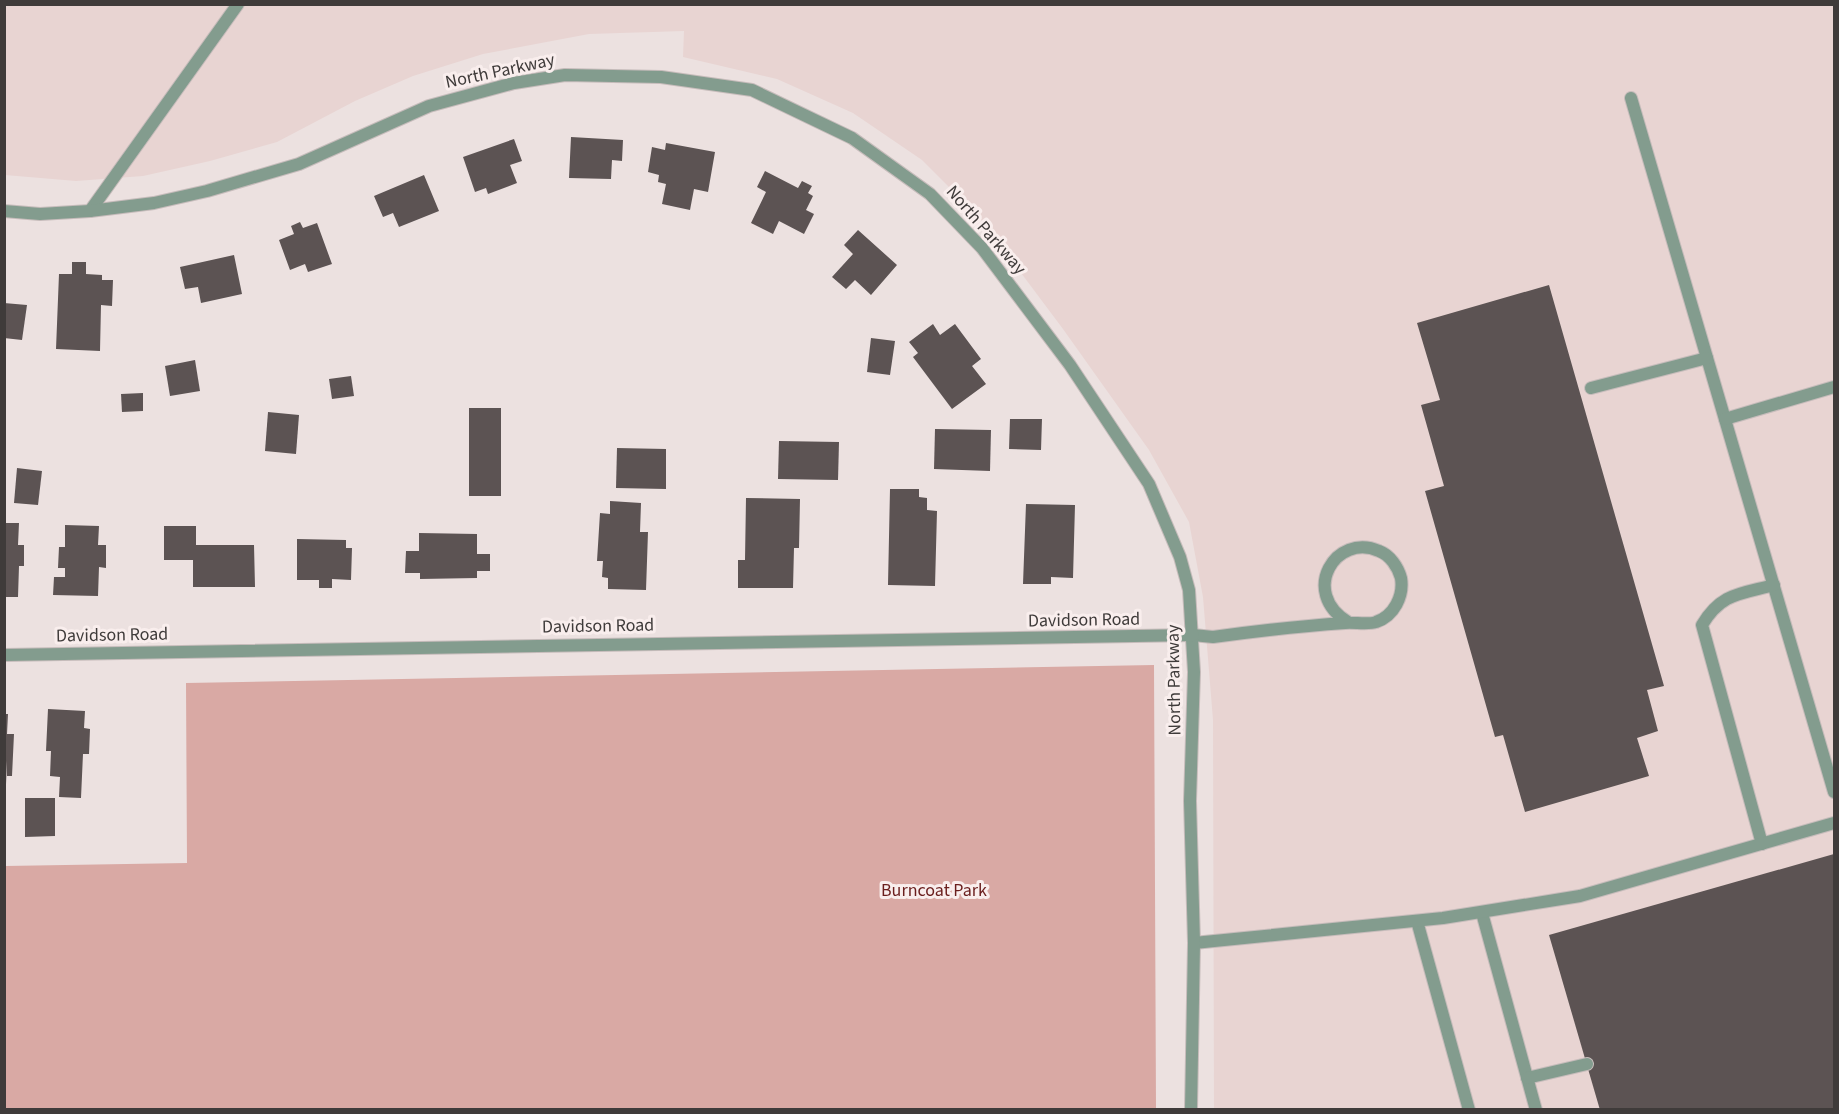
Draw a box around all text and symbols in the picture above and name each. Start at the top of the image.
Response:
street label: North Parkway [443,47,557,95]
street label: North Parkway [940,180,1032,281]
street label: Davidson Road [1028,607,1140,633]
street label: Davidson Road [542,613,654,639]
street label: Davidson Road [56,622,168,648]
street label: North Parkway [1161,624,1187,736]
park label: Burncoat Park [881,878,987,903]

